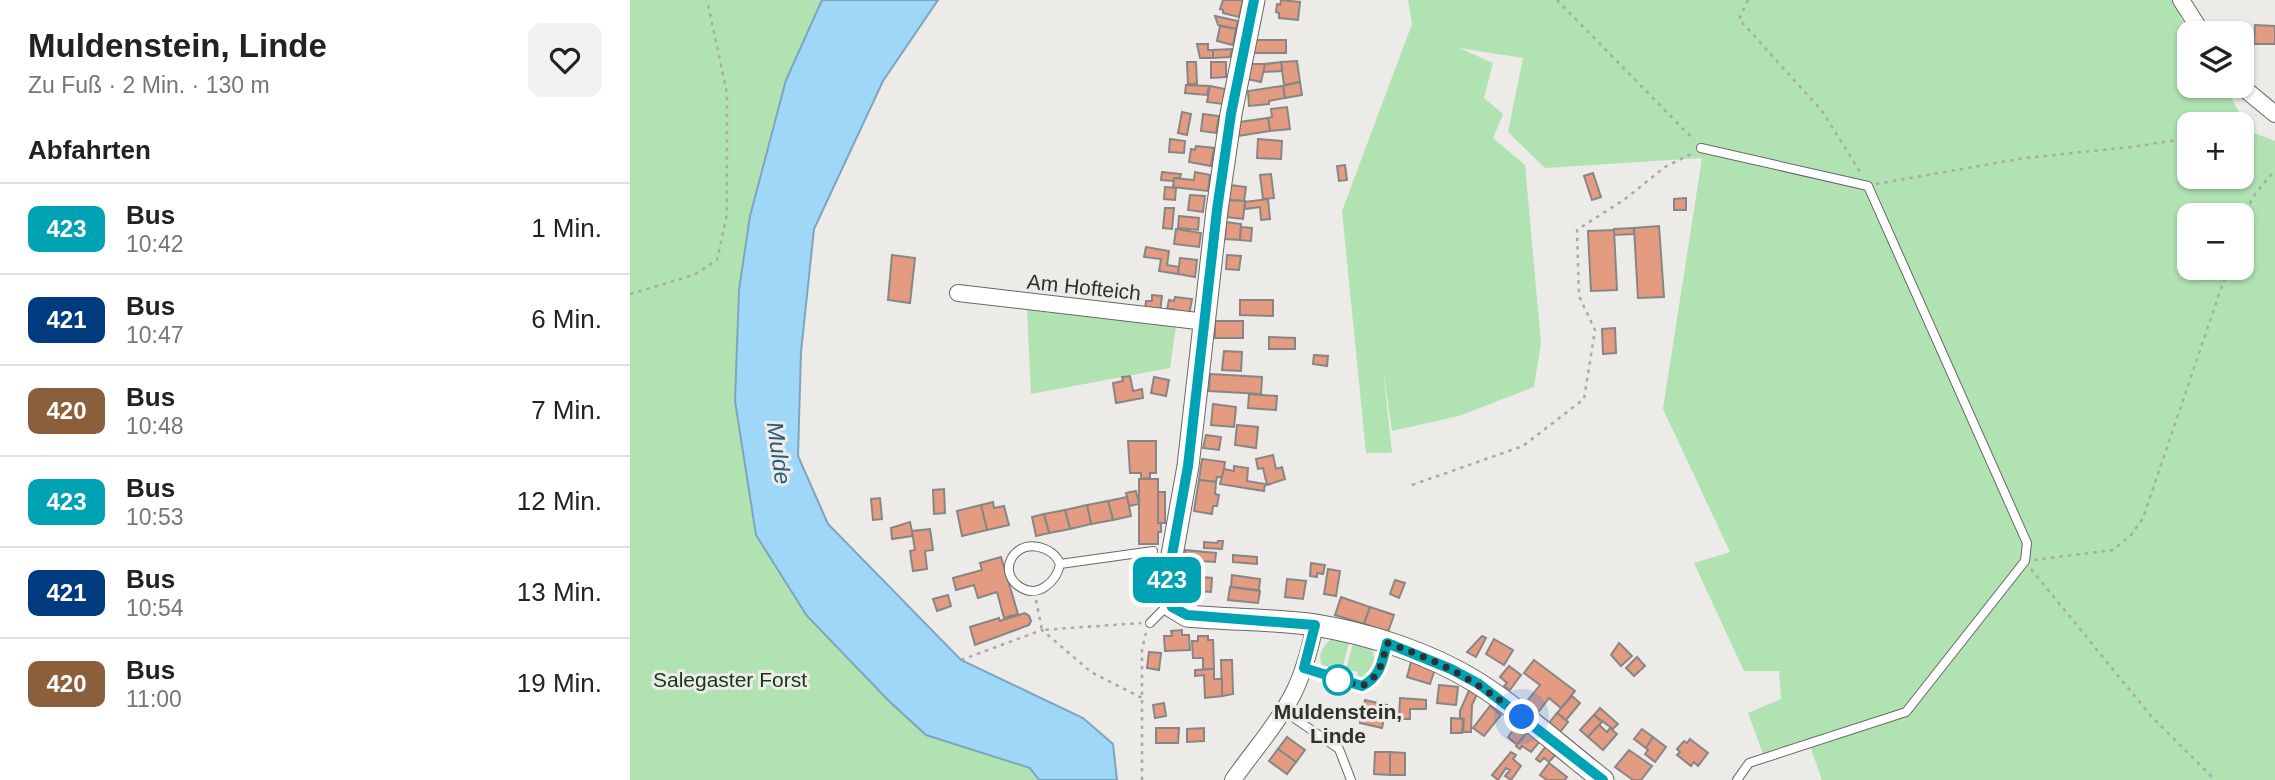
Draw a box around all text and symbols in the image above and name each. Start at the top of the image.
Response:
map controls [2177,21,2254,280]
button: layers [2177,21,2254,98]
button: heart [528,23,602,97]
text: Muldenstein, Linde [28,27,327,64]
text: Zu Fuß · 2 Min. · 130 m [28,72,270,98]
button: + [2177,112,2254,189]
text: Abfahrten [28,135,151,165]
text: Bus [126,200,175,230]
button: − [2177,203,2254,280]
text: 1 Min. [531,213,602,243]
text: 423 [46,215,87,242]
text: 10:42 [126,231,184,257]
street label: Am Hofteich [1026,270,1142,304]
text: Bus [126,291,175,321]
text: 6 Min. [531,304,602,334]
text: 421 [46,306,87,333]
text: 10:47 [126,322,184,348]
text: Bus [126,382,175,412]
text: 7 Min. [531,395,602,425]
text: 420 [46,397,87,424]
text: 10:48 [126,413,184,439]
water label: Mulde [762,420,796,486]
text: Bus [126,473,175,503]
text: 12 Min. [517,486,602,516]
text: 423 [46,488,87,515]
text: 10:53 [126,504,184,530]
line badge: 423 [1127,557,1207,603]
text: Bus [126,564,175,594]
text: 423 [1147,566,1187,593]
text: 13 Min. [517,577,602,607]
text: 421 [46,579,87,606]
text: 10:54 [126,595,184,621]
text: Bus [126,655,175,685]
marker: Muldenstein, Linde [1323,665,1353,695]
text: 19 Min. [517,668,602,698]
park label: Salegaster Forst [653,668,807,691]
text: 420 [46,670,87,697]
text: 11:00 [126,686,182,712]
your location [1504,699,1539,734]
place label: Muldenstein, Linde [1274,700,1402,747]

